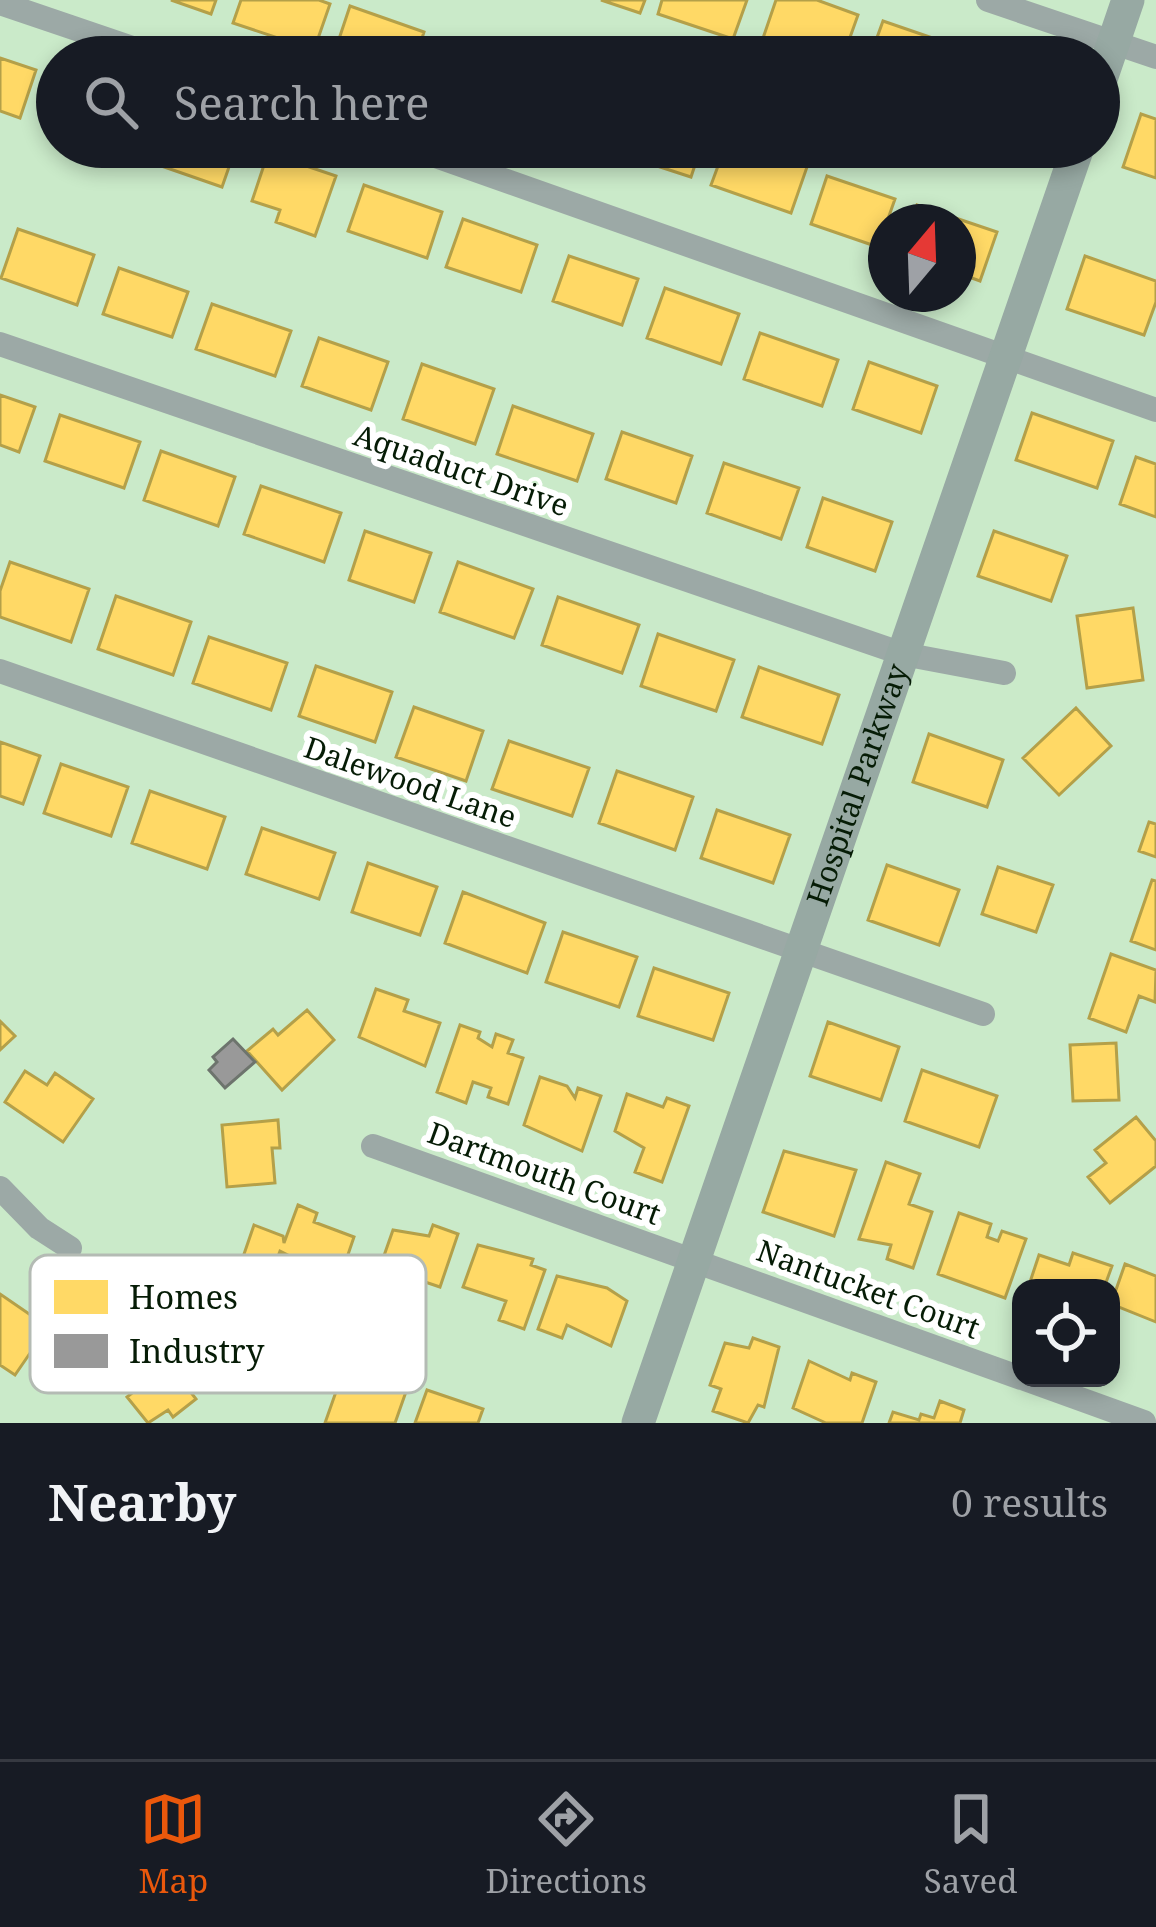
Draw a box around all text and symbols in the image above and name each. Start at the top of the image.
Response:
search box [36,36,1120,168]
icon: search [78,69,144,135]
text: Search here [174,72,429,133]
north arrow [868,204,976,312]
street label: Aquaduct Drive [349,414,574,526]
street label: Hospital Parkway [796,658,917,911]
street label: Dalewood Lane [299,726,522,837]
street label: Dartmouth Court [422,1111,667,1234]
street label: Nantucket Court [751,1229,986,1348]
legend [30,1255,426,1393]
text: Homes [129,1274,238,1319]
map controls [1012,1279,1120,1387]
button: locate [1012,1279,1120,1387]
text: Industry [129,1328,265,1373]
text: Nearby [48,1466,236,1536]
text: 0 results [951,1475,1108,1528]
tab: Map [139,1786,208,1903]
tab: Directions [485,1786,647,1903]
tab: Saved [924,1786,1017,1903]

